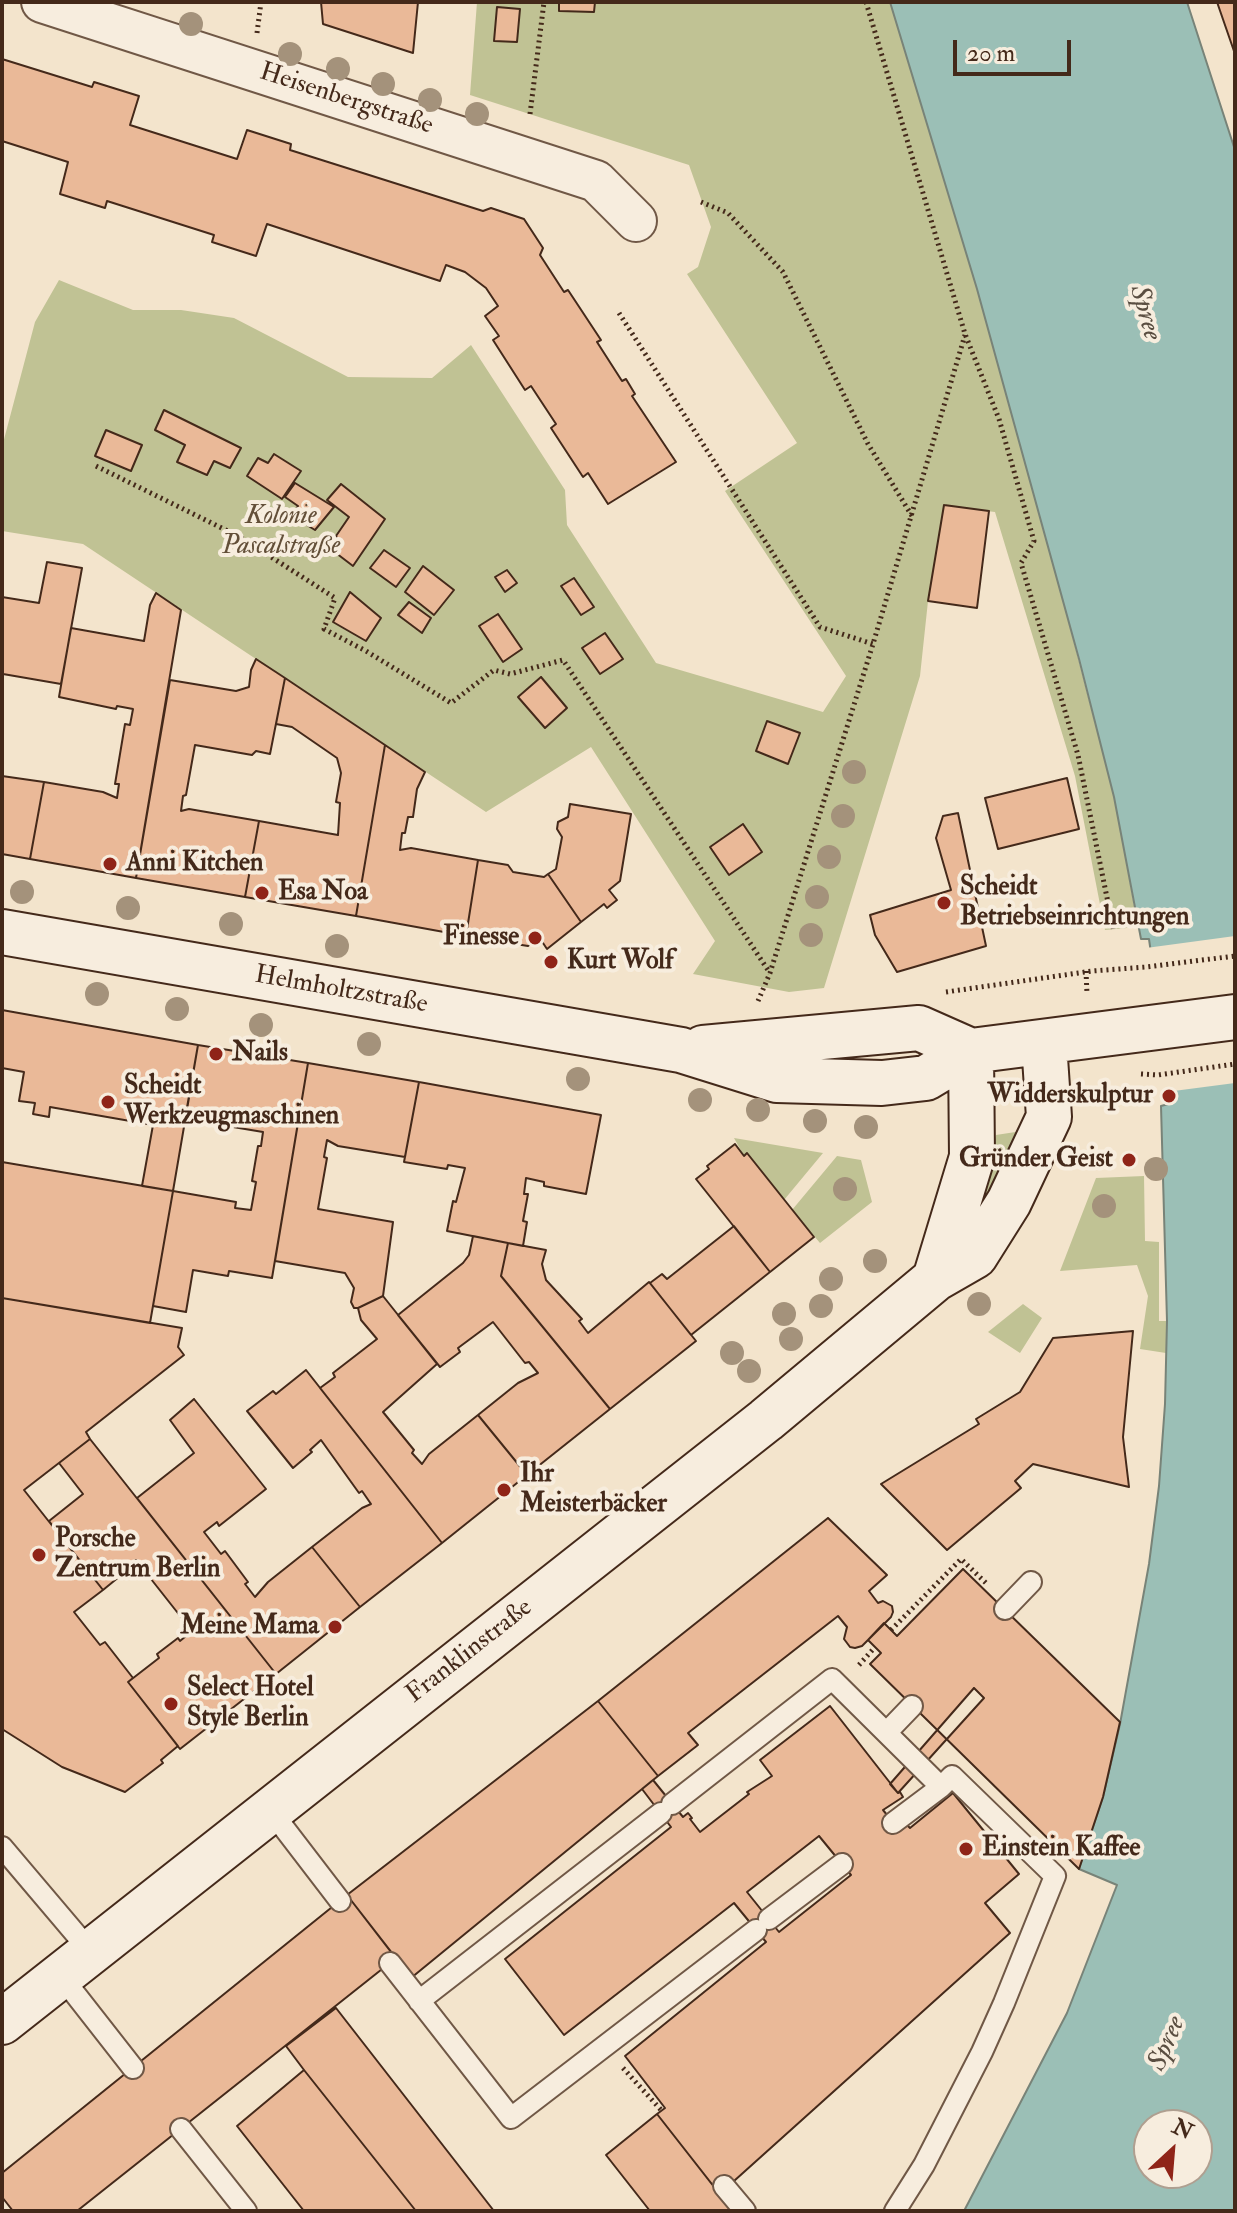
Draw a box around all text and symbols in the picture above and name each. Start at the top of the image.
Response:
scale bar [957,24,1075,74]
text: 20 m [967,38,1015,69]
street label: Heisenbergstraße [255,57,437,143]
water label: Spree [1120,282,1168,344]
park label: Kolonie Pascalstraße [222,501,340,562]
place label: Anni Kitchen [126,848,263,880]
marker: Anni Kitchen [101,855,119,873]
place label: Scheidt Betriebseinrichtungen [960,872,1189,934]
place label: Esa Noa [278,877,368,909]
marker: Esa Noa [253,884,271,902]
marker: Scheidt Betriebseinrichtungen [935,894,953,912]
place label: Finesse [443,922,519,954]
marker: Finesse [526,929,544,947]
place label: Kurt Wolf [567,946,673,978]
marker: Kurt Wolf [542,953,560,971]
street label: Helmholtzstraße [252,960,430,1022]
place label: Nails [232,1038,288,1070]
marker: Nails [207,1045,225,1063]
place label: Scheidt Werkzeugmaschinen [124,1071,339,1132]
place label: Widderskulptur [988,1080,1153,1112]
marker: Widderskulptur [1160,1087,1178,1105]
marker: Scheidt Werkzeugmaschinen [99,1093,117,1111]
place label: Gründer Geist [959,1144,1113,1176]
marker: Gründer Geist [1120,1151,1138,1169]
place label: Ihr Meisterbäcker [520,1459,667,1520]
marker: Ihr Meisterbäcker [495,1481,513,1499]
place label: Porsche Zentrum Berlin [55,1524,220,1586]
marker: Porsche Zentrum Berlin [30,1546,48,1564]
street label: Franklinstraße [401,1593,539,1711]
place label: Meine Mama [180,1611,319,1643]
marker: Meine Mama [326,1618,344,1636]
place label: Select Hotel Style Berlin [187,1673,314,1734]
marker: Select Hotel Style Berlin [162,1695,180,1713]
place label: Einstein Kaffee [982,1833,1140,1865]
marker: Einstein Kaffee [957,1840,975,1858]
water label: Spree [1142,2012,1194,2076]
north arrow [1133,2109,1213,2189]
text: N [1168,2112,1198,2146]

